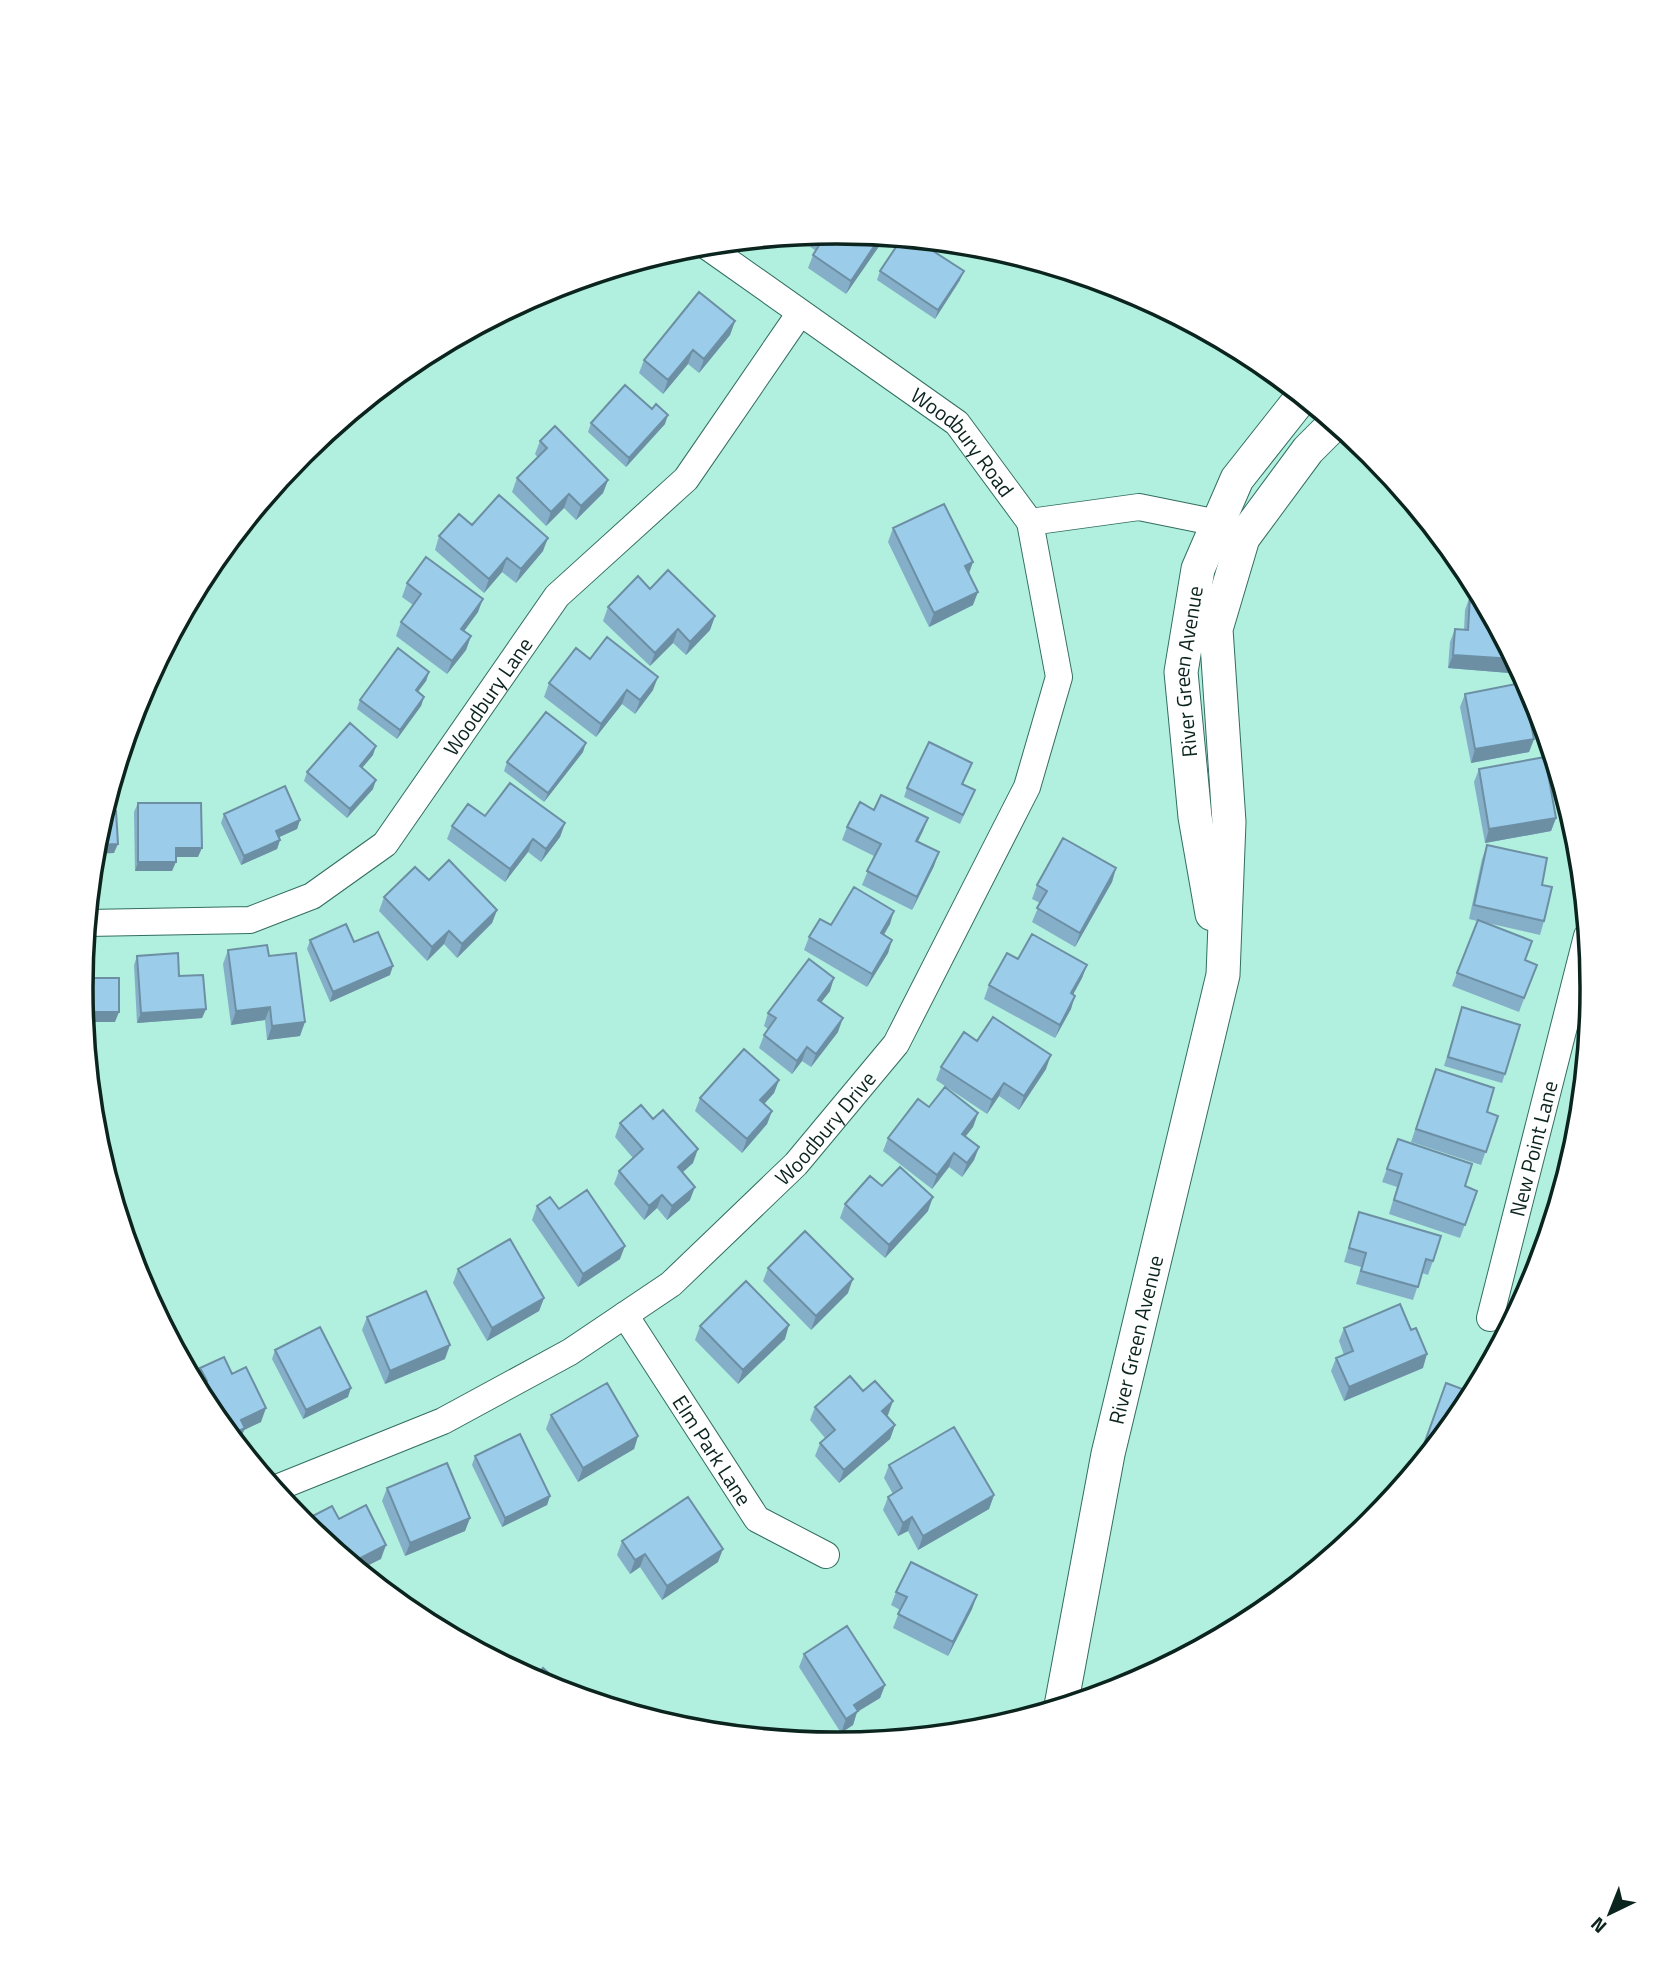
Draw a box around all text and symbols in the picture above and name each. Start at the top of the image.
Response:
street label: Woodbury Road [904,379,1022,503]
street label: River Green Avenue [1164,583,1211,759]
street label: Woodbury Lane [435,630,540,762]
street label: Woodbury Drive [767,1064,883,1193]
street label: New Point Lane [1500,1077,1566,1220]
street label: River Green Avenue [1100,1252,1171,1427]
street label: Elm Park Lane [665,1389,760,1512]
north arrow [1575,1878,1645,1948]
text: N [1583,1911,1613,1941]

